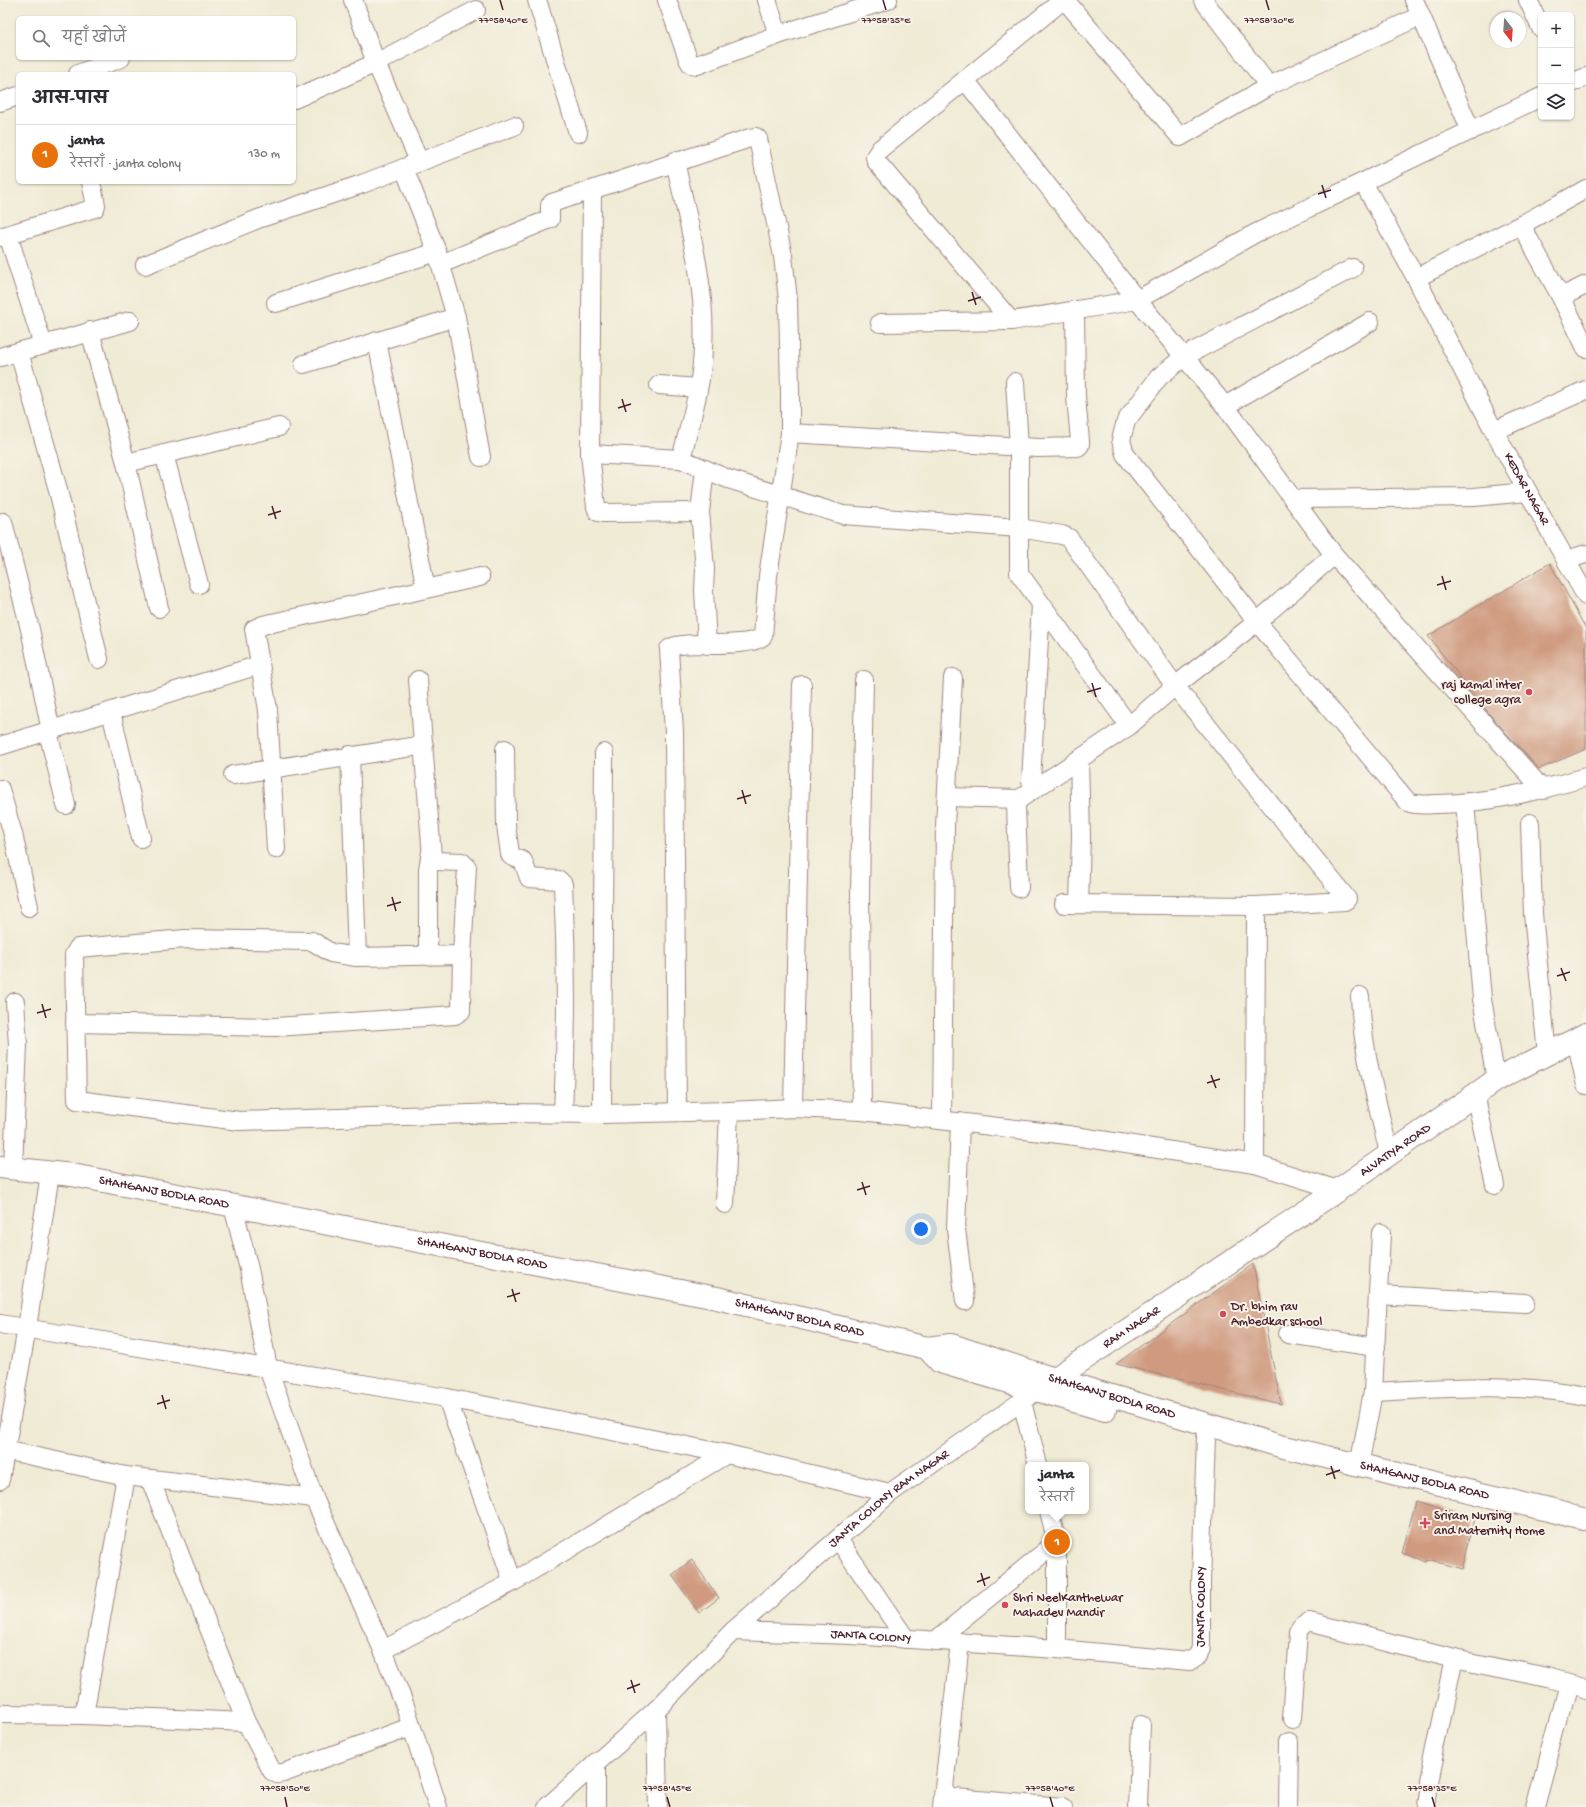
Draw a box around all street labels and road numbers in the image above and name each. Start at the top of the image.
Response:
street label: KEDAR NAGAR [1500,450,1553,529]
street label: ALVATIYA ROAD [1357,1120,1434,1180]
street label: SHAHGANJ BODLA ROAD [98,1173,231,1212]
street label: SHAHGANJ BODLA ROAD [416,1233,549,1273]
street label: SHAHGANJ BODLA ROAD [734,1295,866,1340]
street label: RAM NAGAR [1100,1302,1164,1352]
street label: SHAHGANJ BODLA ROAD [1046,1370,1178,1422]
street label: JANTA COLONY RAM NAGAR [826,1446,953,1551]
street label: SHAHGANJ BODLA ROAD [1359,1458,1491,1503]
street label: JANTA COLONY [1194,1566,1209,1647]
street label: JANTA COLONY [830,1627,912,1647]

